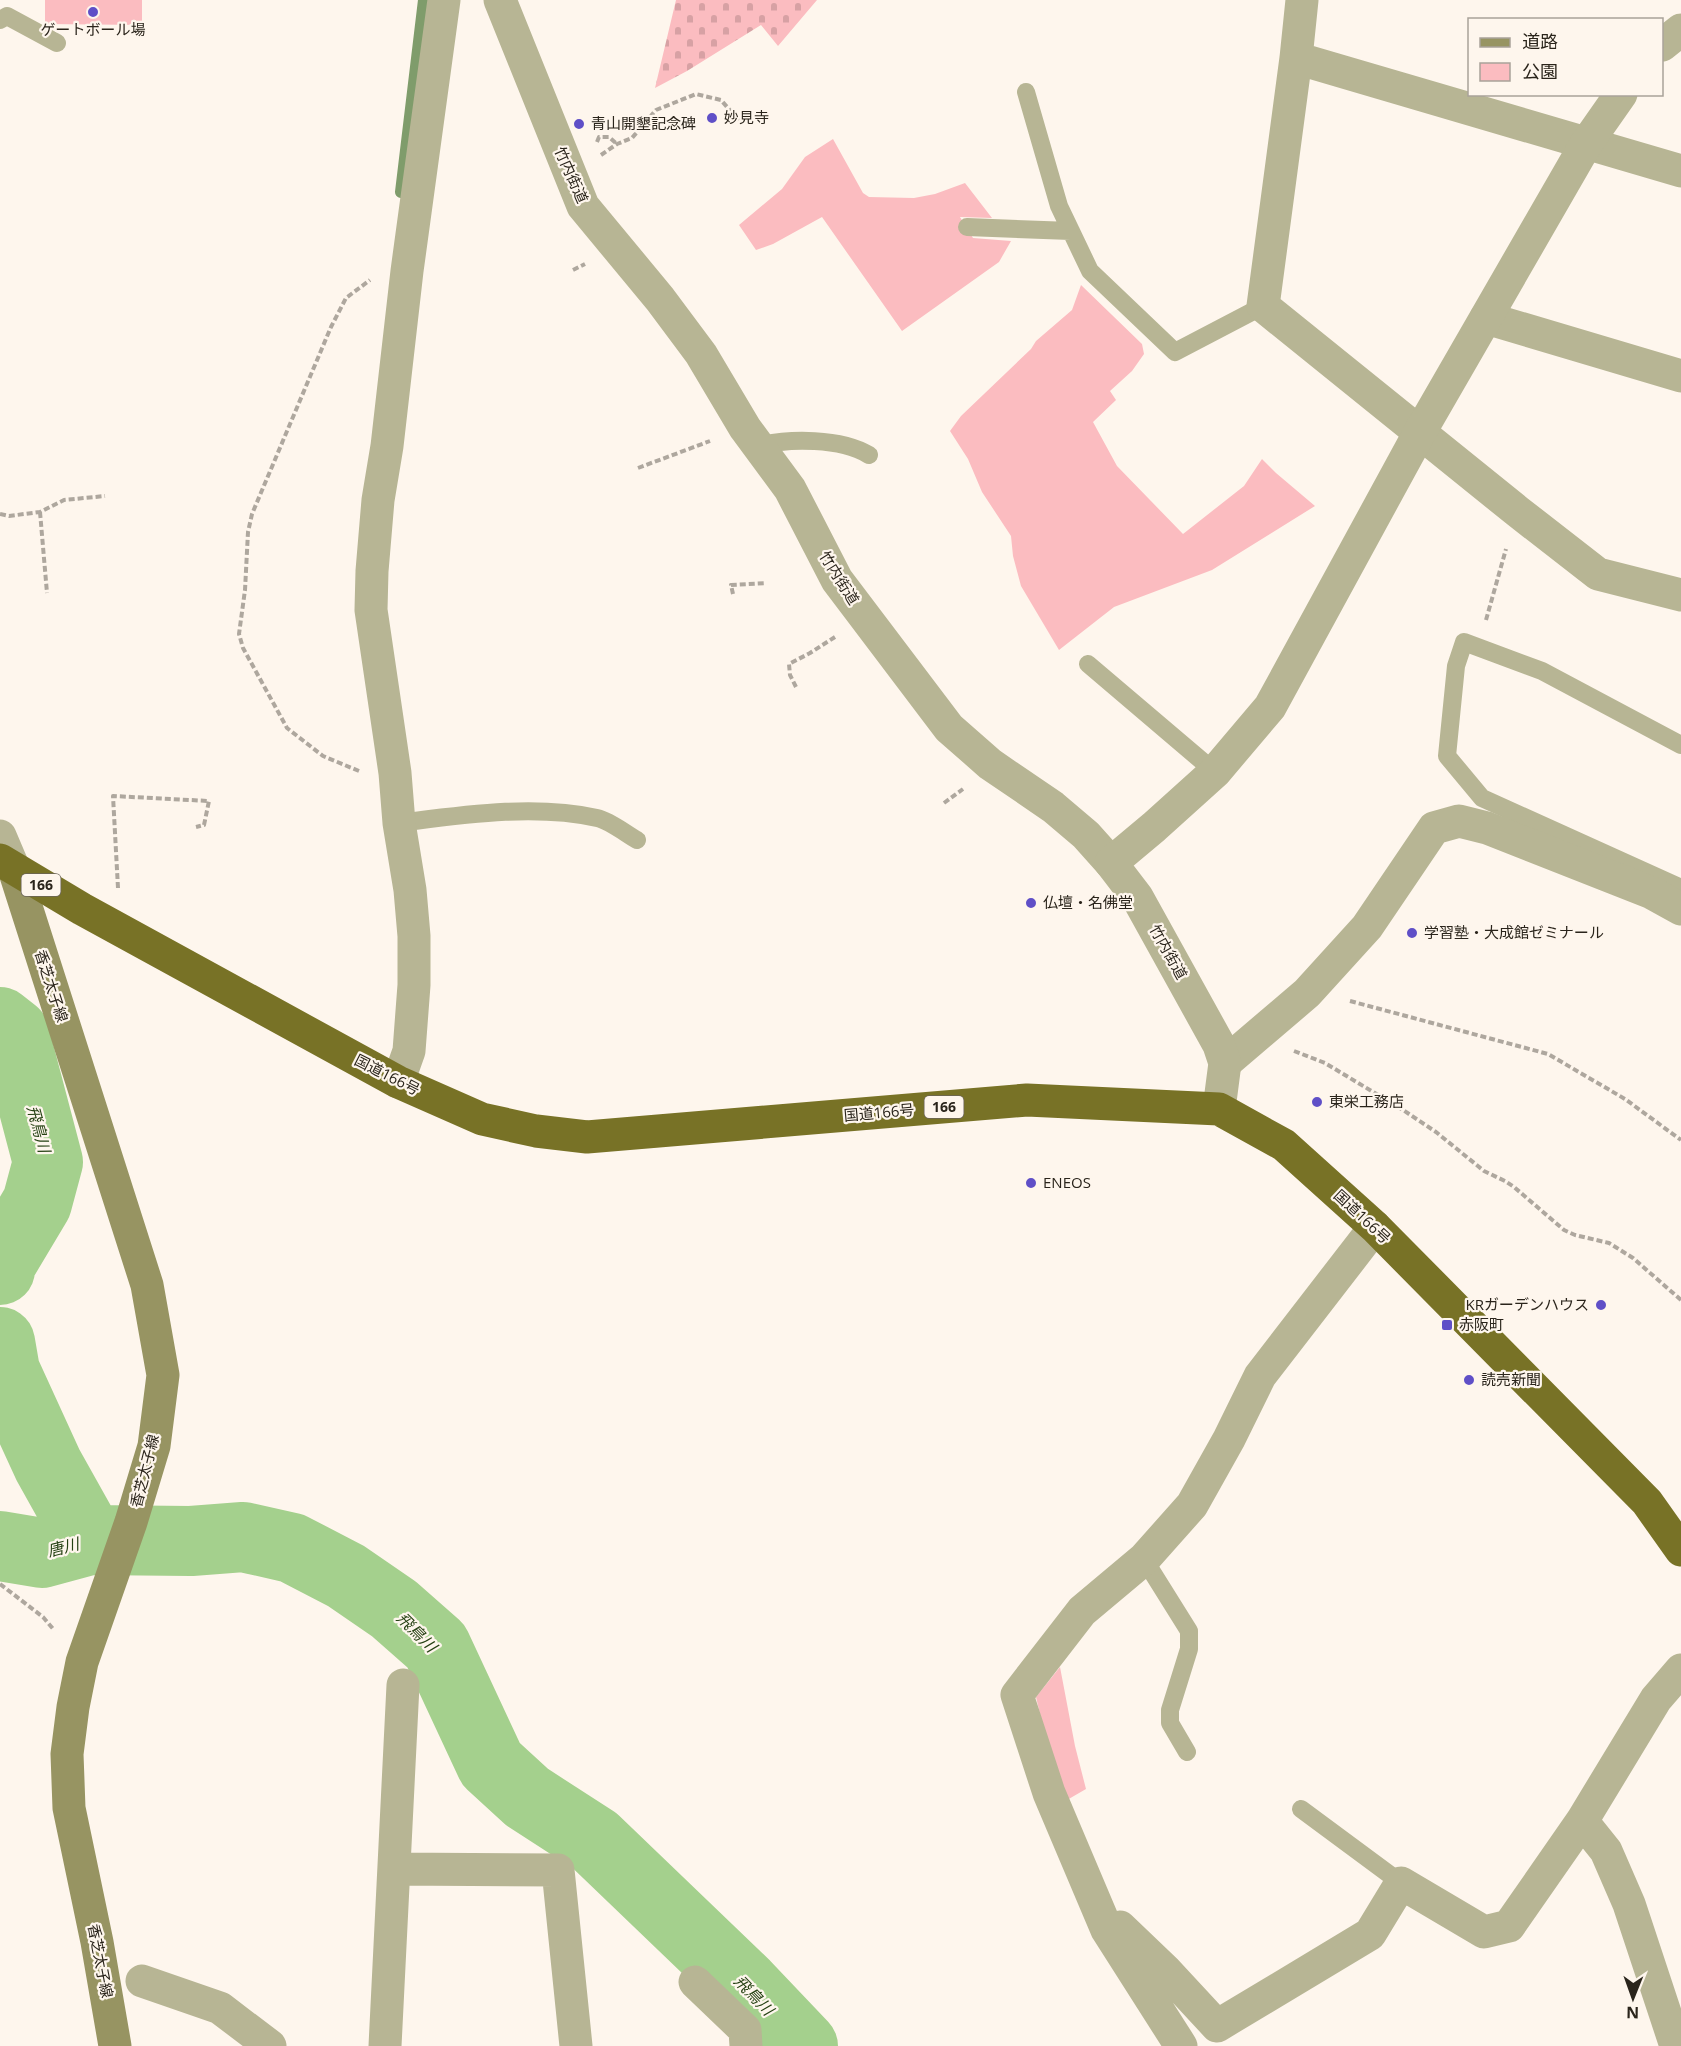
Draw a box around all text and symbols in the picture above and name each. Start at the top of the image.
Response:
marker: ゲートボール場 [86,5,100,19]
legend [1468,18,1663,96]
place label: ゲートボール場 [40,19,146,39]
text: 道路 [1522,29,1558,53]
text: 公園 [1522,59,1558,83]
place label: 妙見寺 [724,107,769,127]
marker: 妙見寺 [705,111,719,125]
place label: 青山開墾記念碑 [591,113,696,133]
marker: 青山開墾記念碑 [572,117,586,131]
street label: 竹内街道 [551,143,593,206]
street label: 竹内街道 [815,547,864,608]
road number: 166 [22,874,60,896]
place label: 仏壇・名佛堂 [1043,892,1133,912]
marker: 仏壇・名佛堂 [1024,896,1038,910]
street label: 竹内街道 [1146,920,1192,983]
place label: 学習塾・大成館ゼミナール [1424,922,1604,942]
marker: 学習塾・大成館ゼミナール [1405,926,1419,940]
street label: 香芝太子線 [31,947,73,1024]
street label: 国道166号 [351,1049,424,1099]
place label: 東栄工務店 [1329,1091,1404,1111]
marker: 東栄工務店 [1310,1095,1324,1109]
road number: 166 [924,1096,964,1118]
street label: 国道166号 [843,1099,915,1125]
water label: 飛鳥川 [22,1103,56,1157]
place label: ENEOS [1043,1172,1091,1192]
marker: ENEOS [1024,1176,1038,1190]
street label: 国道166号 [1330,1185,1395,1248]
place label: KRガーデンハウス [1466,1294,1589,1314]
marker: KRガーデンハウス [1594,1298,1608,1312]
place label: 赤阪町 [1459,1314,1504,1334]
marker: 赤阪町 [1440,1318,1454,1332]
place label: 読売新聞 [1481,1369,1541,1389]
marker: 読売新聞 [1462,1373,1476,1387]
street label: 香芝太子線 [125,1432,163,1510]
water label: 唐川 [45,1532,83,1562]
water label: 飛鳥川 [392,1607,443,1658]
street label: 香芝太子線 [84,1922,118,2000]
north arrow [1603,1968,1663,2028]
water label: 飛鳥川 [729,1970,780,2021]
text: N [1626,2002,1639,2024]

